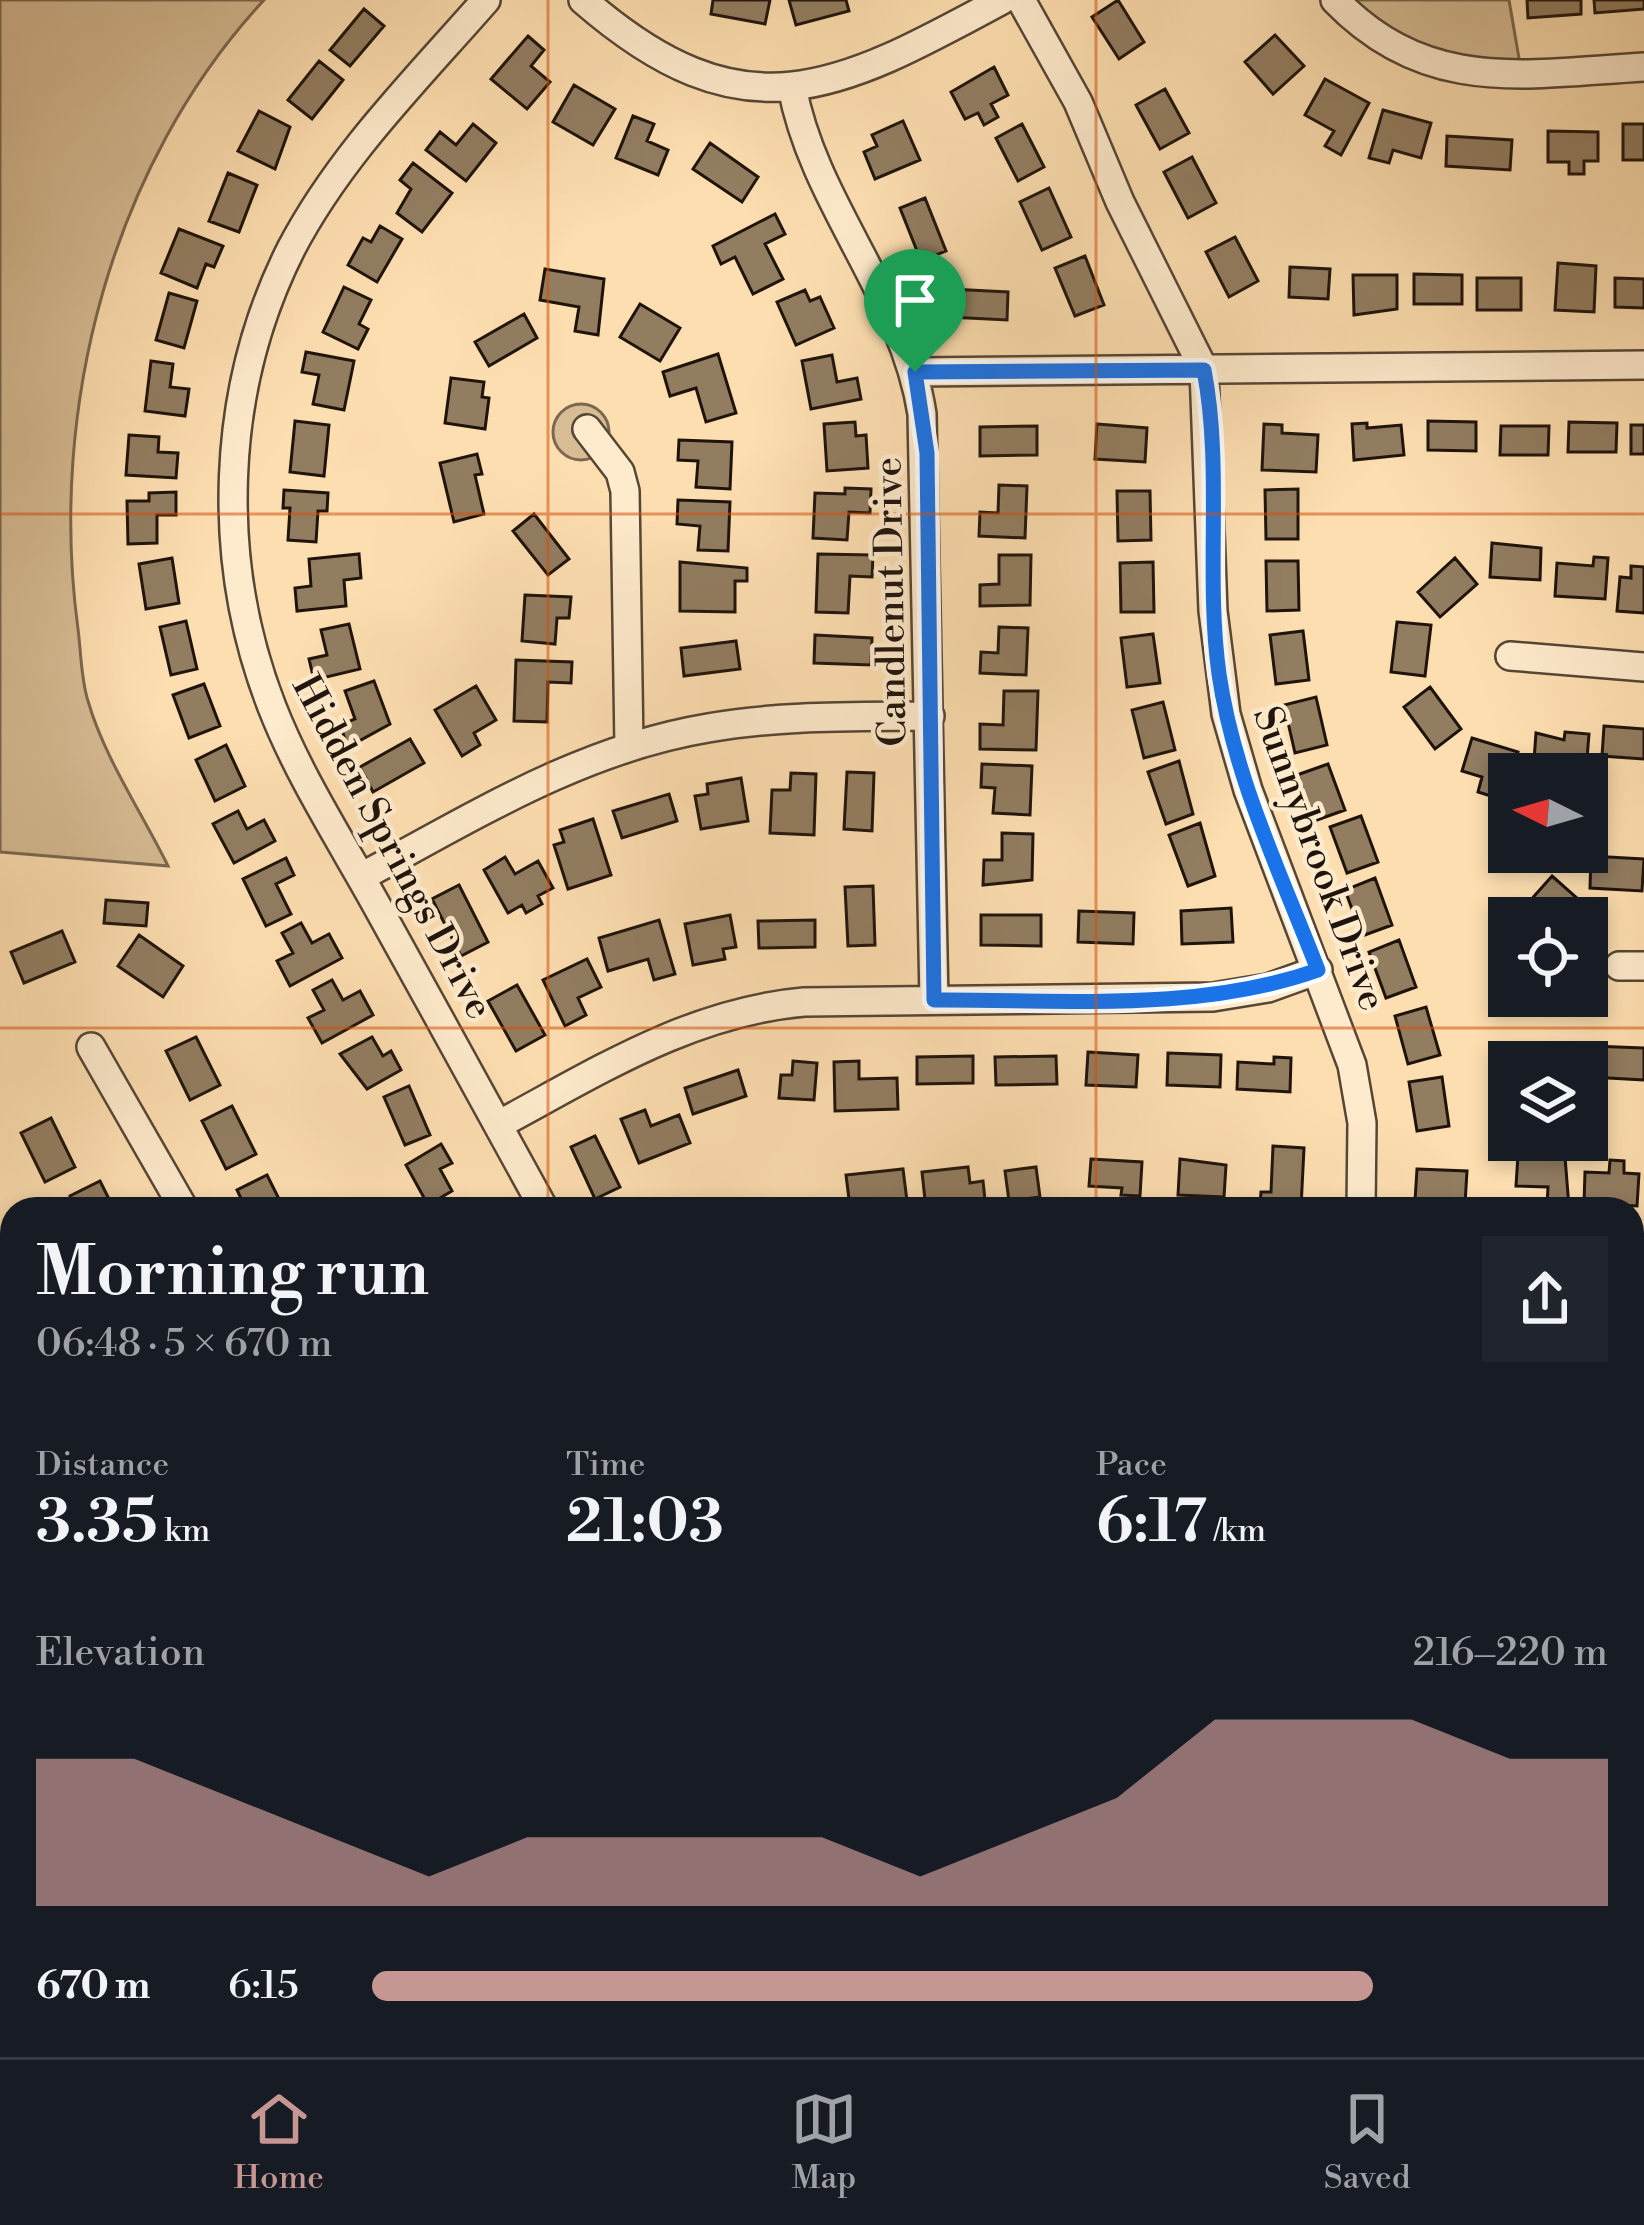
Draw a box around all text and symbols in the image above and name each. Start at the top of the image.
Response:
pin [864,249,966,372]
icon: arrive [882,267,948,333]
street label: Candlenut Drive [864,457,919,747]
street label: Hidden Springs Drive [280,667,503,1028]
street label: Sunnybrook Drive [1241,700,1396,1018]
north arrow [1488,753,1608,873]
map controls [1488,753,1608,1161]
button: locate [1488,897,1608,1017]
button: layers [1488,1041,1608,1161]
text: Morning run [36,1233,429,1316]
button: share [1482,1236,1608,1362]
text: 06:48 · 5 × 670 m [36,1320,332,1369]
text: Distance [36,1445,169,1486]
text: Time [566,1445,645,1486]
text: Pace [1096,1445,1167,1486]
text: 3.35 [36,1486,158,1561]
text: 21:03 [566,1486,724,1561]
text: 6:17 [1096,1486,1207,1561]
text: km [158,1511,210,1552]
text: /km [1207,1511,1266,1552]
text: Elevation [36,1629,205,1678]
text: 216–220 m [1413,1629,1608,1678]
text: 670 m [36,1962,151,2011]
text: 6:15 [228,1962,299,2011]
tab: Home [233,2086,324,2199]
tab: Map [791,2086,857,2199]
tab: Saved [1324,2086,1411,2199]

